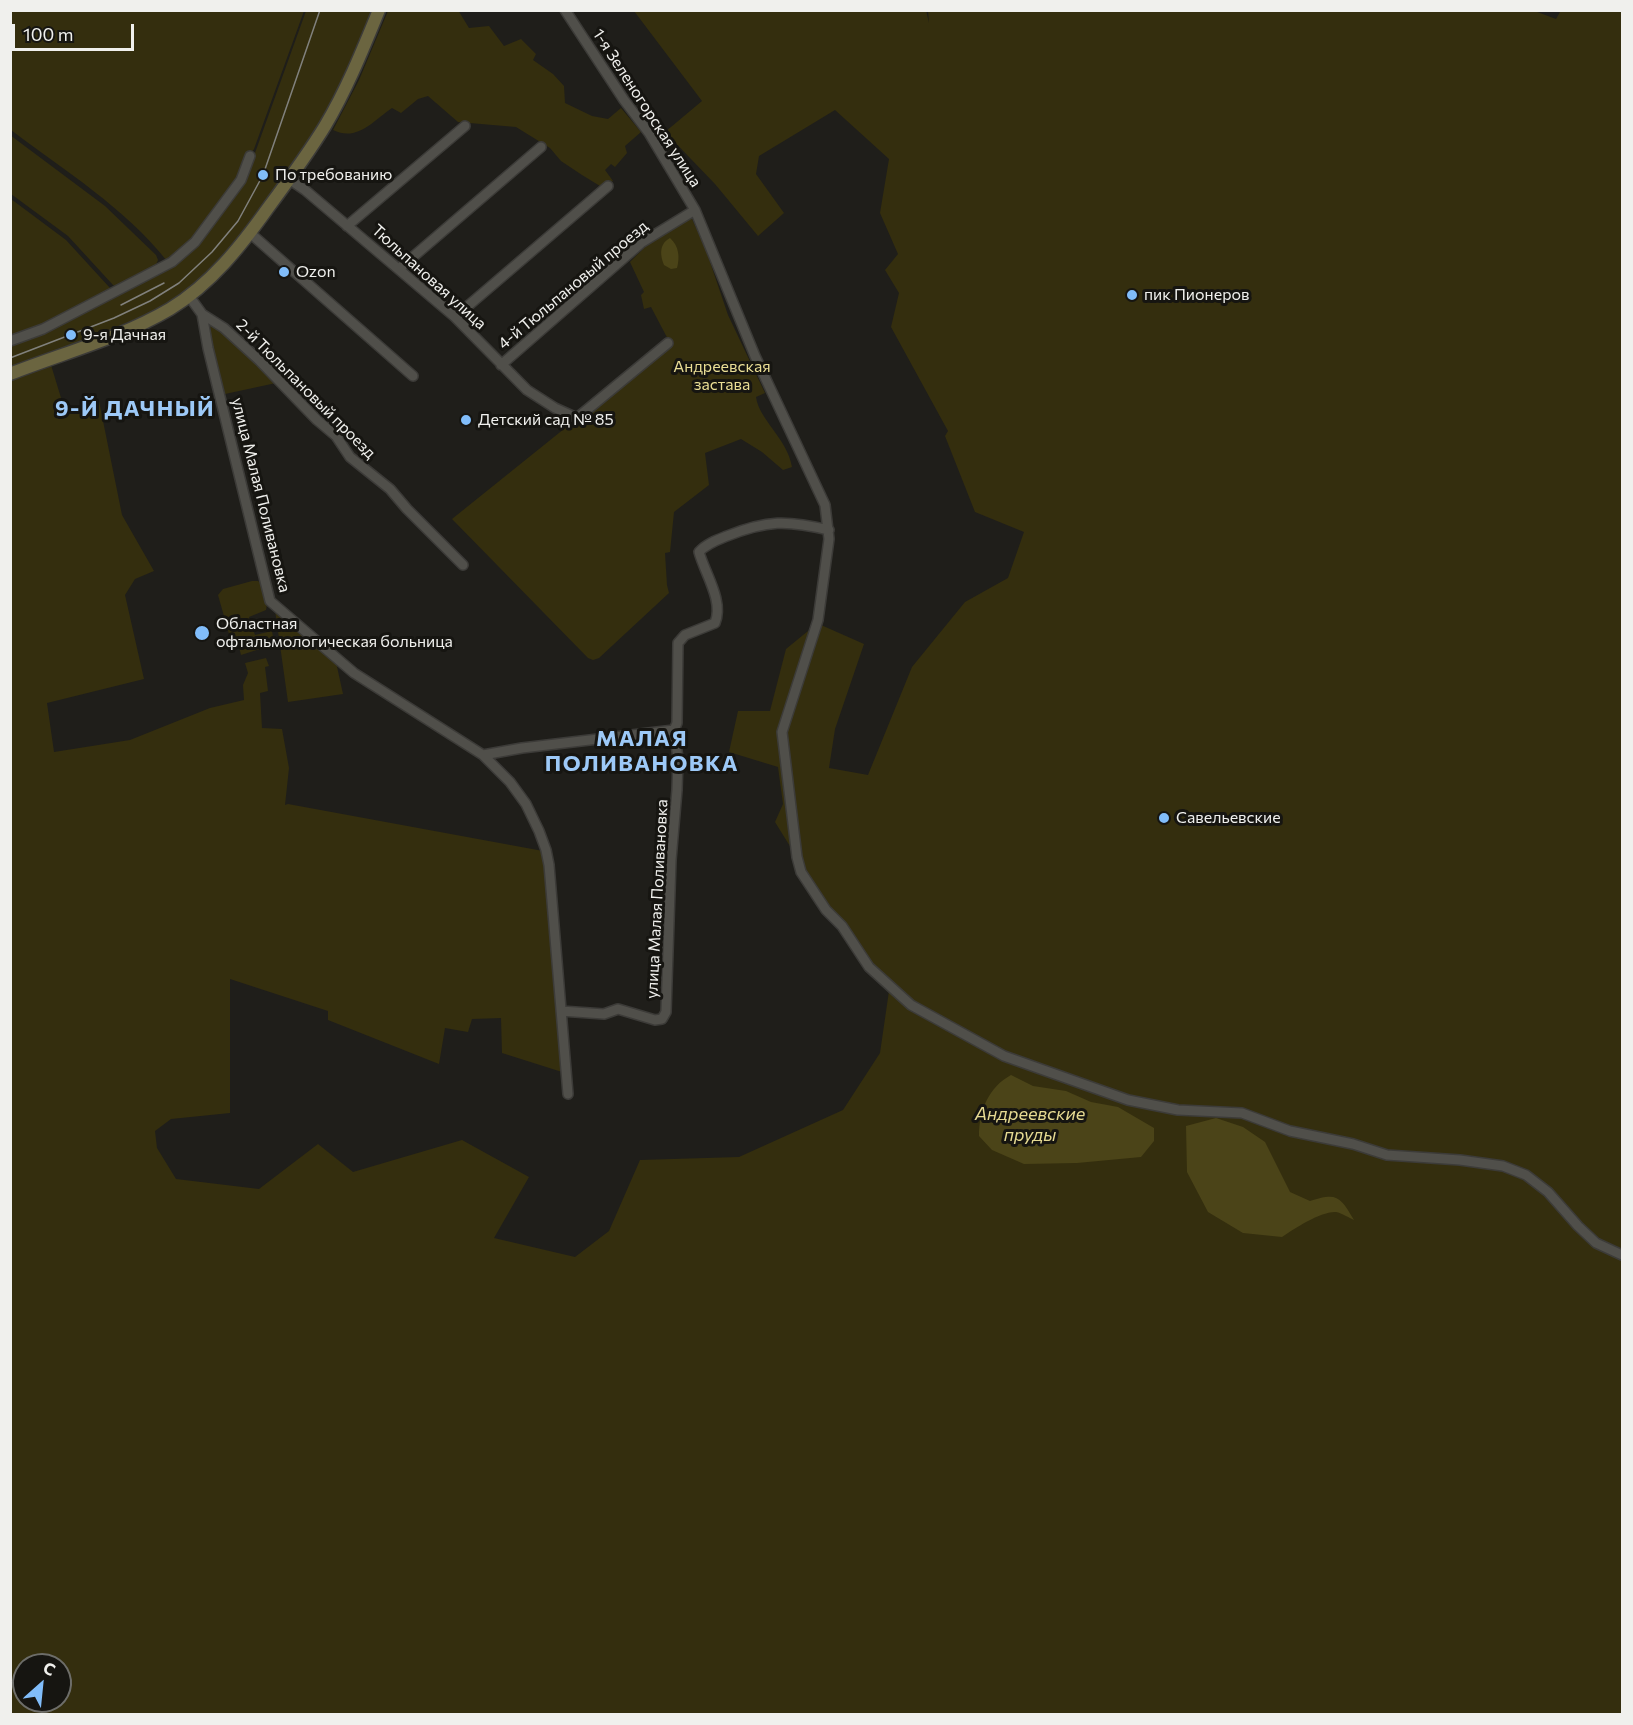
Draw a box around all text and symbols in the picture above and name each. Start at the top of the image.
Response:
scale bar [15,12,136,50]
text: 100 m [23,23,73,45]
street label: 1-я Зеленогорская улица [589,25,705,191]
place label: По требованию [275,165,392,185]
marker: По требованию [256,168,270,182]
street label: 4-й Тюльпановый проезд [494,217,652,353]
street label: Тюльпановая улица [368,221,490,333]
place label: Ozon [296,262,336,282]
marker: Ozon [277,265,291,279]
place label: пик Пионеров [1144,285,1250,305]
marker: пик Пионеров [1125,288,1139,302]
street label: 2-й Тюльпановый проезд [232,315,380,463]
place label: 9-я Дачная [83,325,166,345]
marker: 9-я Дачная [64,328,78,342]
park label: Андреевская застава [673,357,771,395]
district label: 9-Й ДАЧНЫЙ [55,396,215,422]
street label: улица Малая Поливановка [228,396,294,594]
place label: Детский сад № 85 [478,410,614,430]
marker: Детский сад № 85 [459,413,473,427]
place label: Областная офтальмологическая больница [216,614,453,652]
marker: Областная офтальмологическая больница [193,624,211,642]
district label: МАЛАЯ ПОЛИВАНОВКА [545,726,739,778]
street label: улица Малая Поливановка [642,799,672,999]
place label: Савельевские [1176,808,1281,828]
marker: Савельевские [1157,811,1171,825]
water label: Андреевские пруды [975,1103,1085,1146]
north arrow [12,1653,72,1713]
text: С [40,1657,59,1679]

